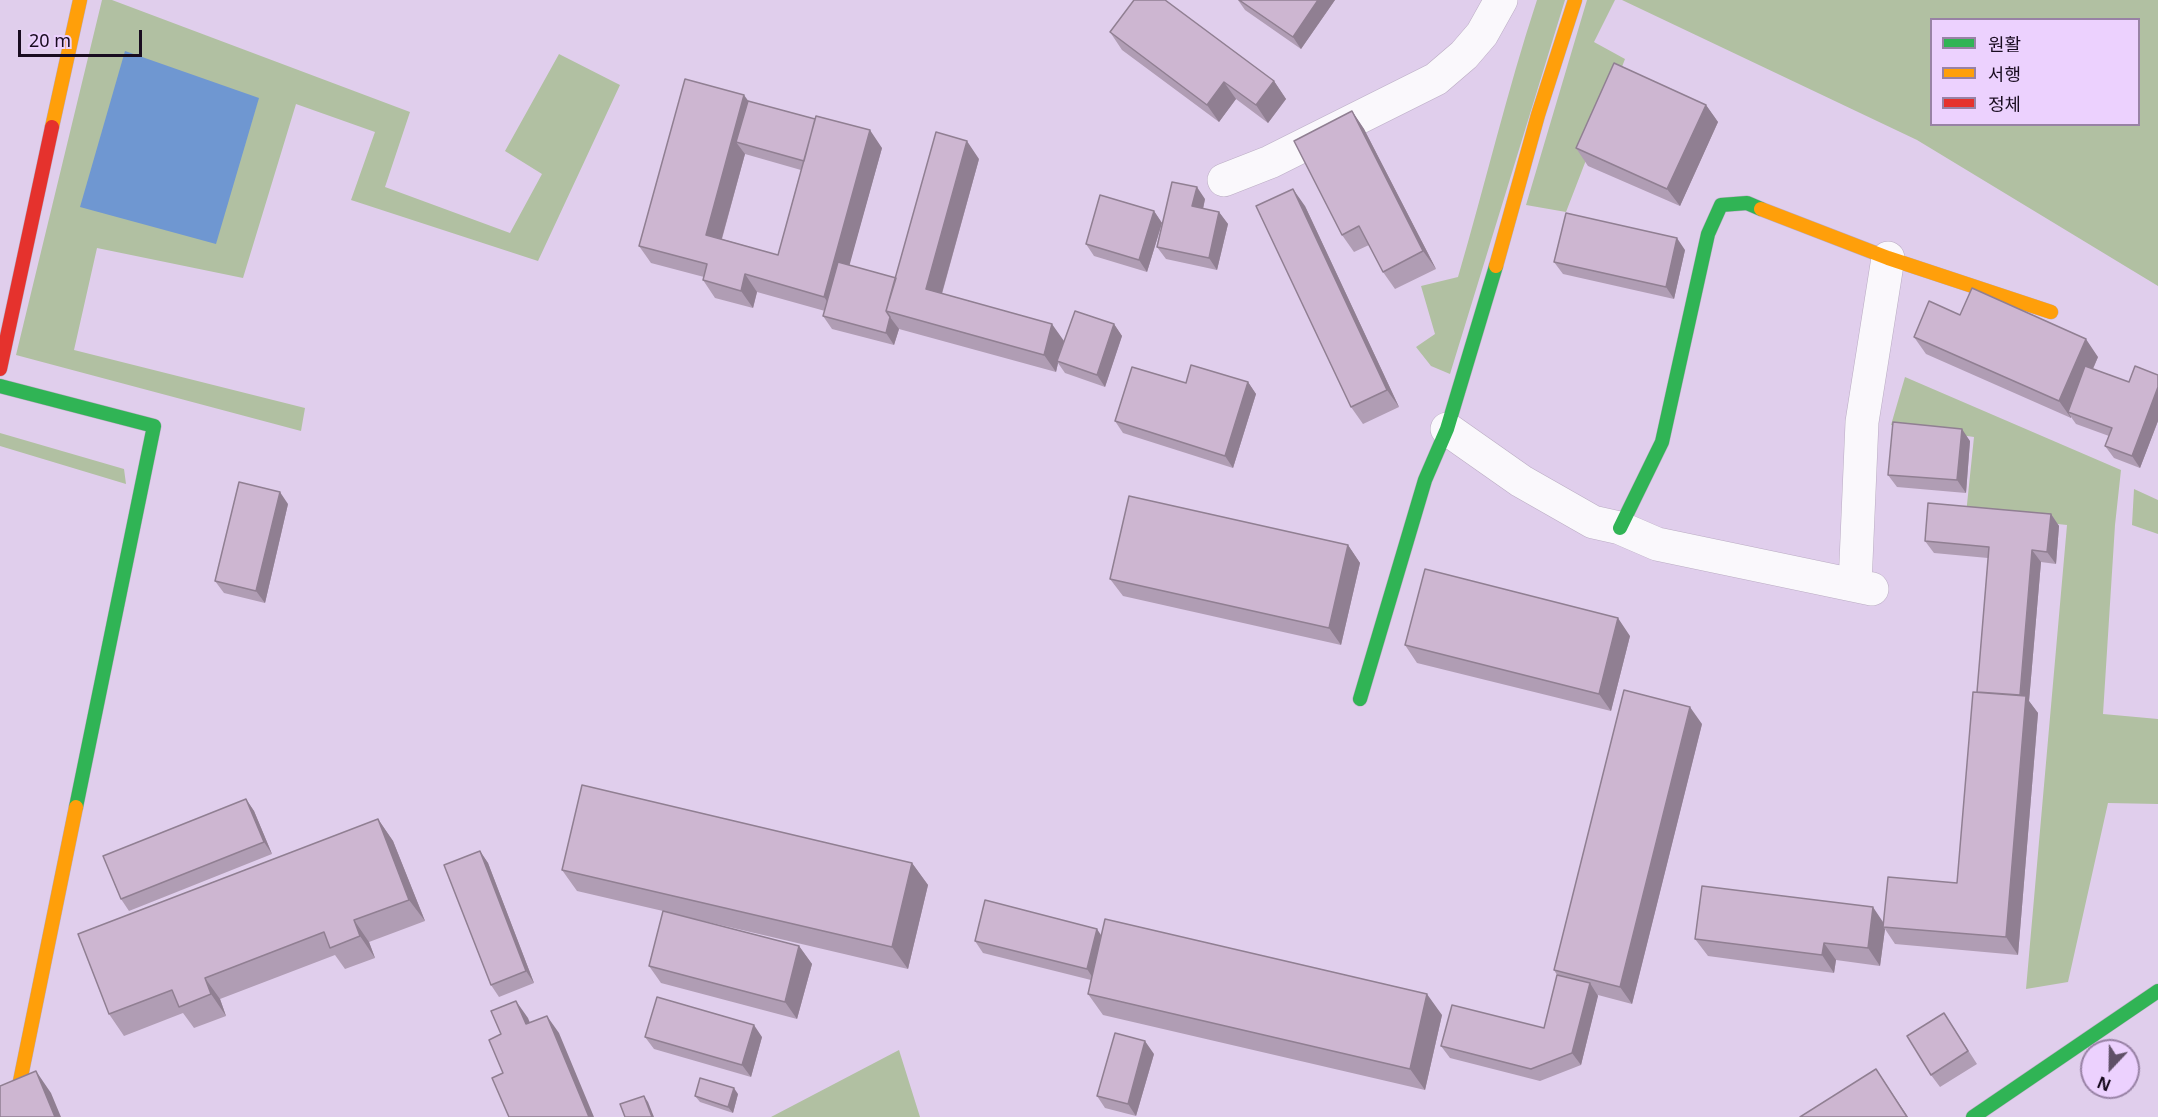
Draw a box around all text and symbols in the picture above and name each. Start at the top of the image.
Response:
scale bar [21,18,146,56]
legend [1930,18,2140,126]
text: 20 m [29,28,71,52]
text: 원활 [1988,32,2021,56]
text: 서행 [1988,62,2021,86]
text: 정체 [1988,92,2021,116]
north arrow [2080,1039,2140,1099]
text: N [2094,1071,2114,1096]

